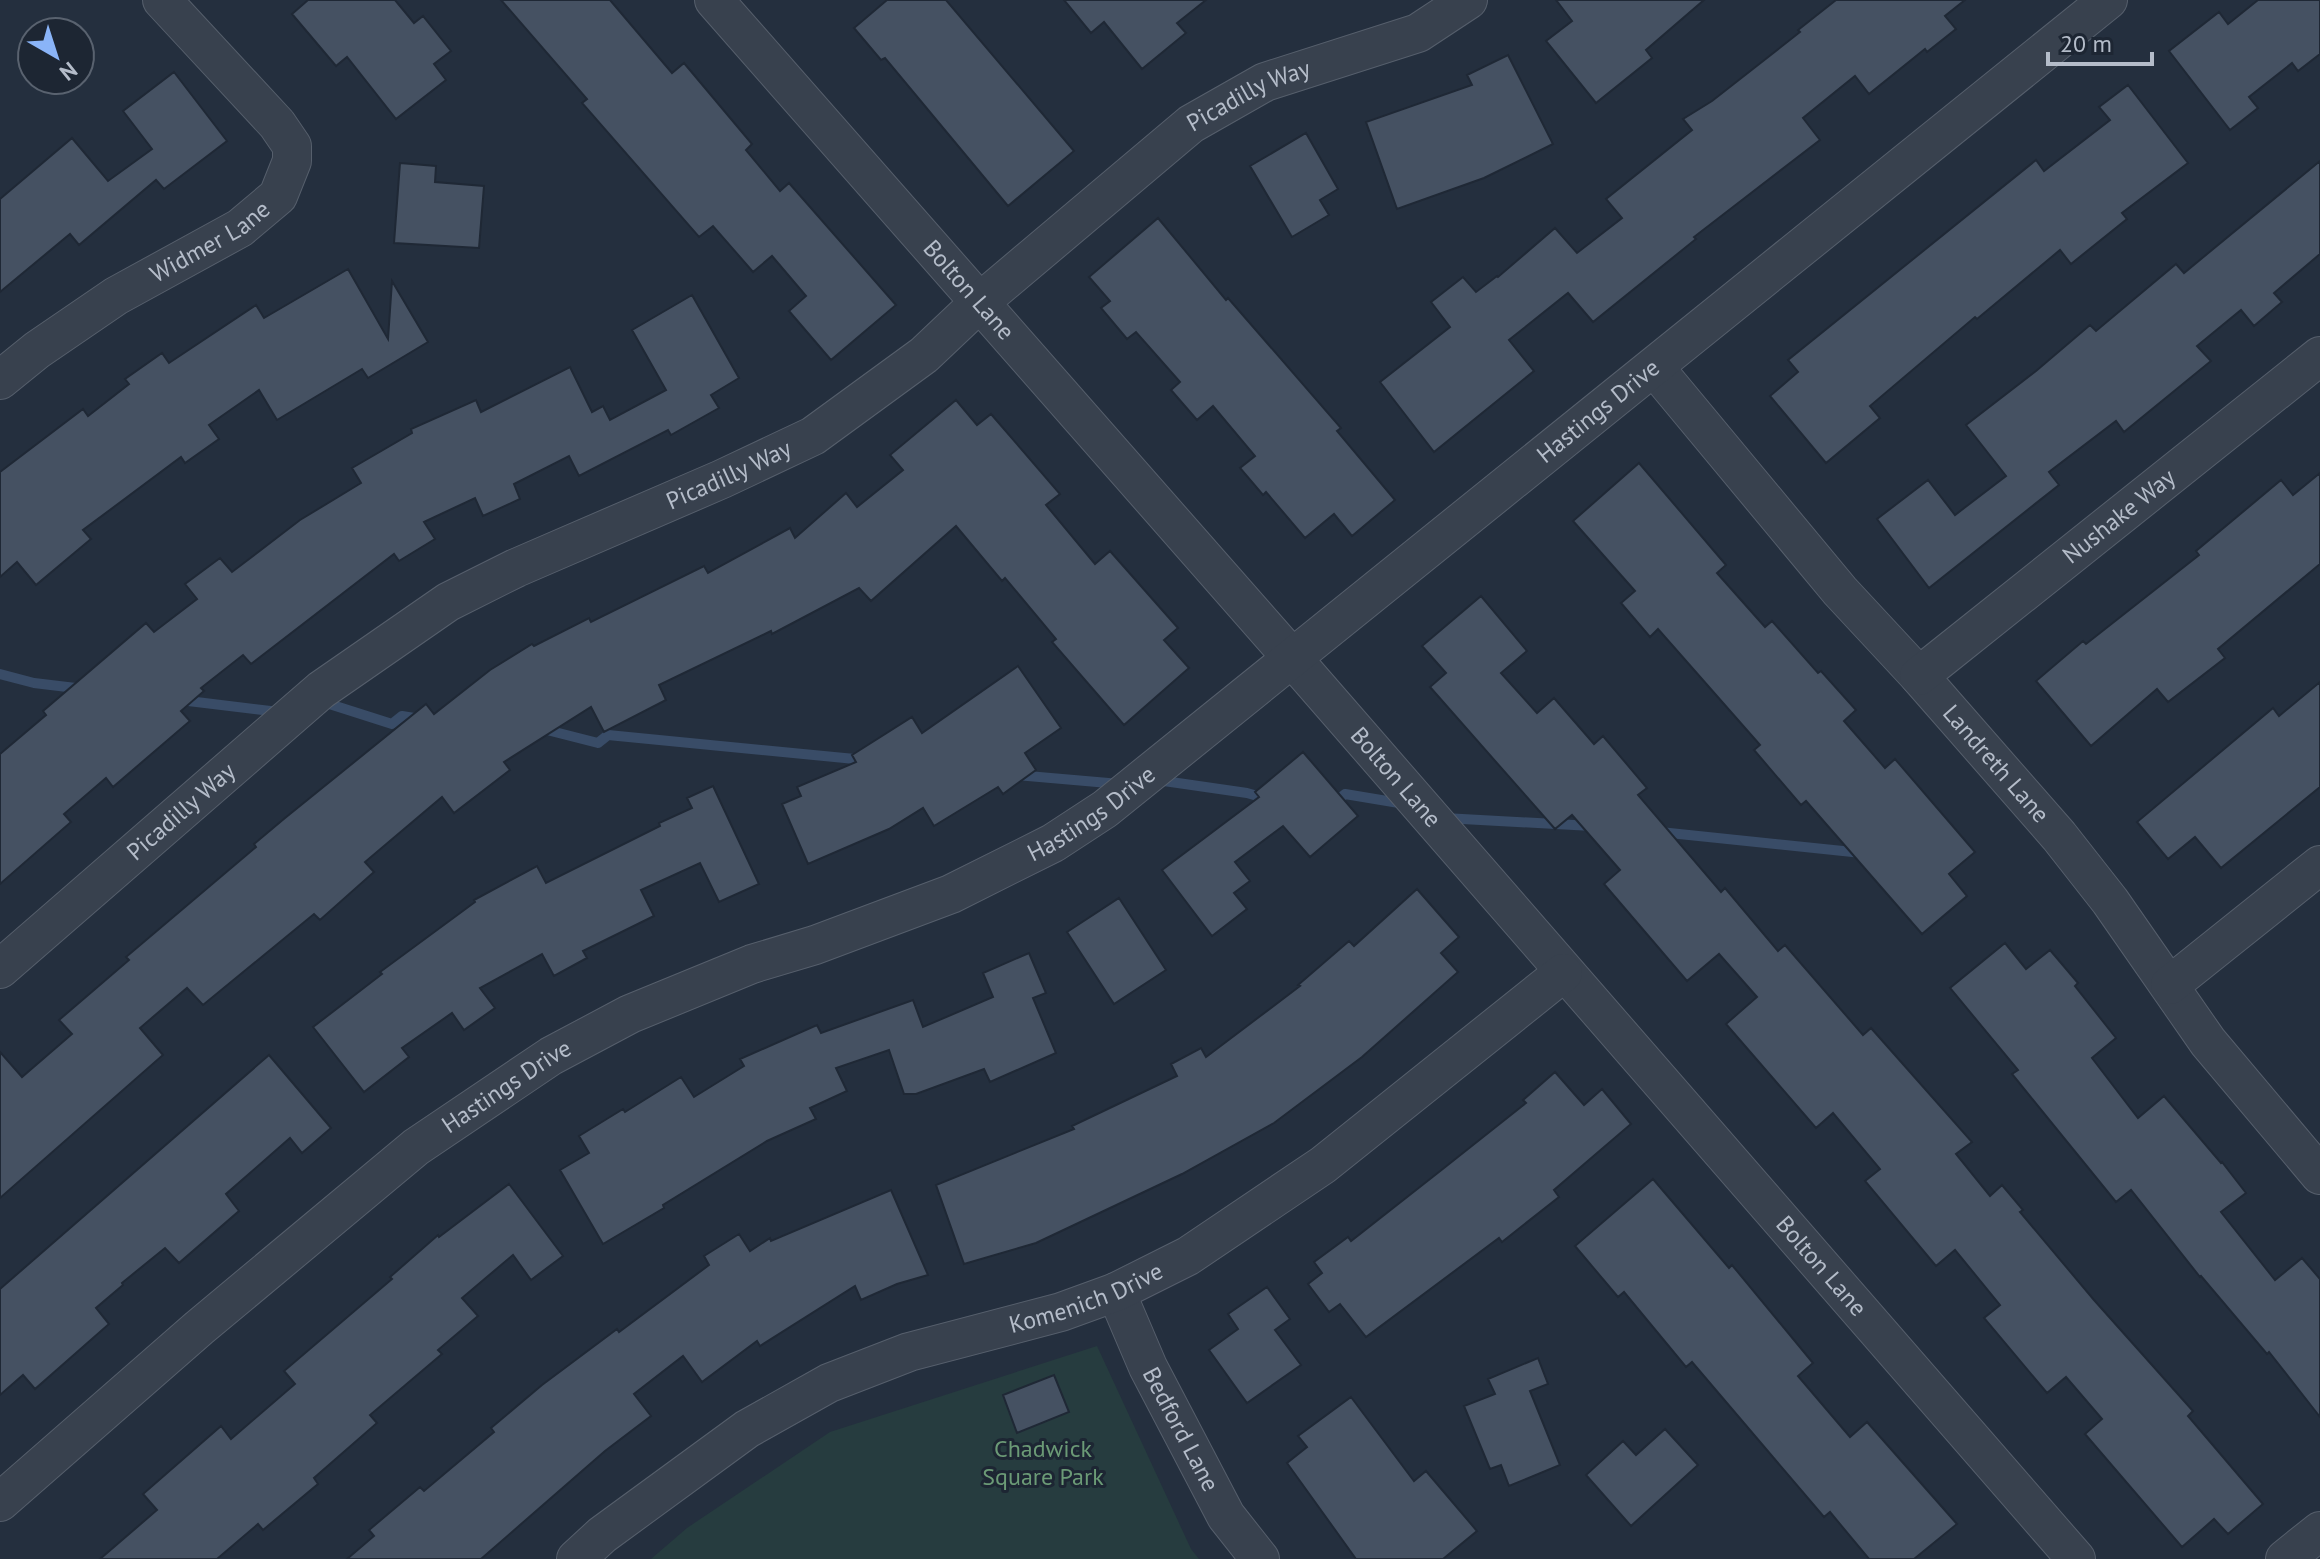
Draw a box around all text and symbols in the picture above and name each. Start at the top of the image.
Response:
north arrow [16,16,96,96]
scale bar [2048,16,2152,66]
text: 20 m [2060,28,2112,59]
street label: Picadilly Way [1181,53,1314,138]
text: N [54,56,83,87]
street label: Widmer Lane [145,193,276,289]
street label: Bolton Lane [917,233,1022,346]
street label: Hastings Drive [1530,352,1666,470]
street label: Picadilly Way [661,433,796,516]
street label: Nushake Way [2056,462,2181,570]
street label: Landreth Lane [1936,698,2056,829]
street label: Bolton Lane [1344,720,1448,834]
street label: Picadilly Way [120,755,242,867]
street label: Hastings Drive [1022,759,1161,868]
street label: Hastings Drive [436,1032,576,1140]
street label: Bolton Lane [1769,1209,1874,1323]
street label: Komenich Drive [1006,1255,1168,1340]
street label: Bedford Lane [1136,1362,1226,1497]
park label: Chadwick Square Park [982,1433,1104,1492]

